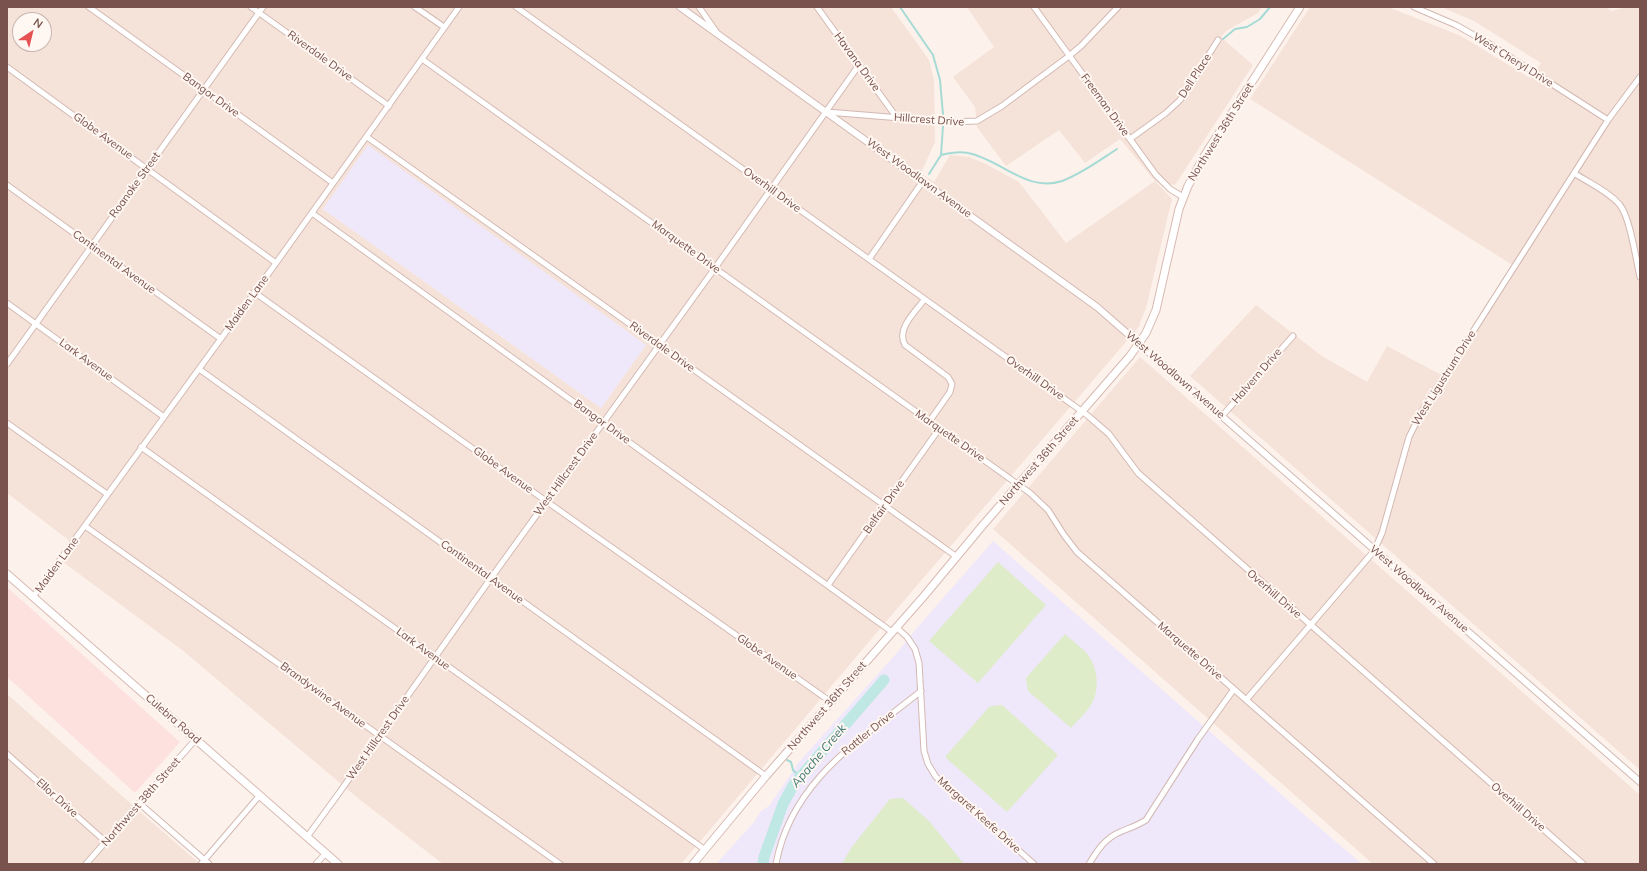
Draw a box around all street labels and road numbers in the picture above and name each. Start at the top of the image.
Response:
street label: Riverdale Drive [285,28,355,84]
street label: Havana Drive [831,30,883,94]
street label: West Cheryl Drive [1471,30,1555,90]
street label: Dell Place [1176,51,1214,101]
street label: Bangor Drive [180,70,242,120]
street label: Freeman Drive [1078,71,1132,139]
street label: Northwest 36th Street [1185,80,1257,184]
street label: Globe Avenue [71,110,135,162]
street label: Hillcrest Drive [893,111,965,129]
street label: West Woodlawn Avenue [864,135,974,221]
street label: Roanoke Street [107,150,163,220]
street label: Overhill Drive [741,165,803,215]
street label: Marquette Drive [649,218,723,276]
street label: Continental Avenue [70,227,158,297]
street label: Maiden Lane [222,273,272,333]
street label: Riverdale Drive [627,319,697,375]
street label: West Woodlawn Avenue [1123,328,1227,422]
street label: West Ligustrum Drive [1409,328,1479,428]
street label: Lark Avenue [56,336,116,384]
street label: Halvern Drive [1229,346,1285,406]
street label: Overhill Drive [1003,353,1067,403]
street label: Bangor Drive [571,397,633,447]
street label: Marquette Drive [913,407,987,465]
street label: Northwest 36th Street [997,414,1081,508]
street label: West Hillcrest Drive [531,430,601,518]
street label: Globe Avenue [471,444,535,496]
street label: Belfair Drive [861,478,907,536]
street label: Maiden Lane [32,535,82,595]
street label: Continental Avenue [438,537,526,607]
street label: West Woodlawn Avenue [1367,542,1471,636]
street label: Overhill Drive [1244,567,1304,621]
street label: Marquette Drive [1155,619,1225,683]
street label: Lark Avenue [393,625,453,673]
street label: Globe Avenue [734,631,800,683]
street label: Brandywine Avenue [278,659,368,731]
street label: Northwest 36th Street [785,659,869,753]
street label: Culebra Road [143,691,203,747]
street label: West Hillcrest Drive [344,693,412,783]
street label: Rattler Drive [839,708,897,758]
street label: Northwest 38th Street [99,755,183,849]
street label: Margaret Keefe Drive [935,774,1023,856]
street label: Ellor Drive [33,776,81,820]
street label: Overhill Drive [1488,780,1548,834]

